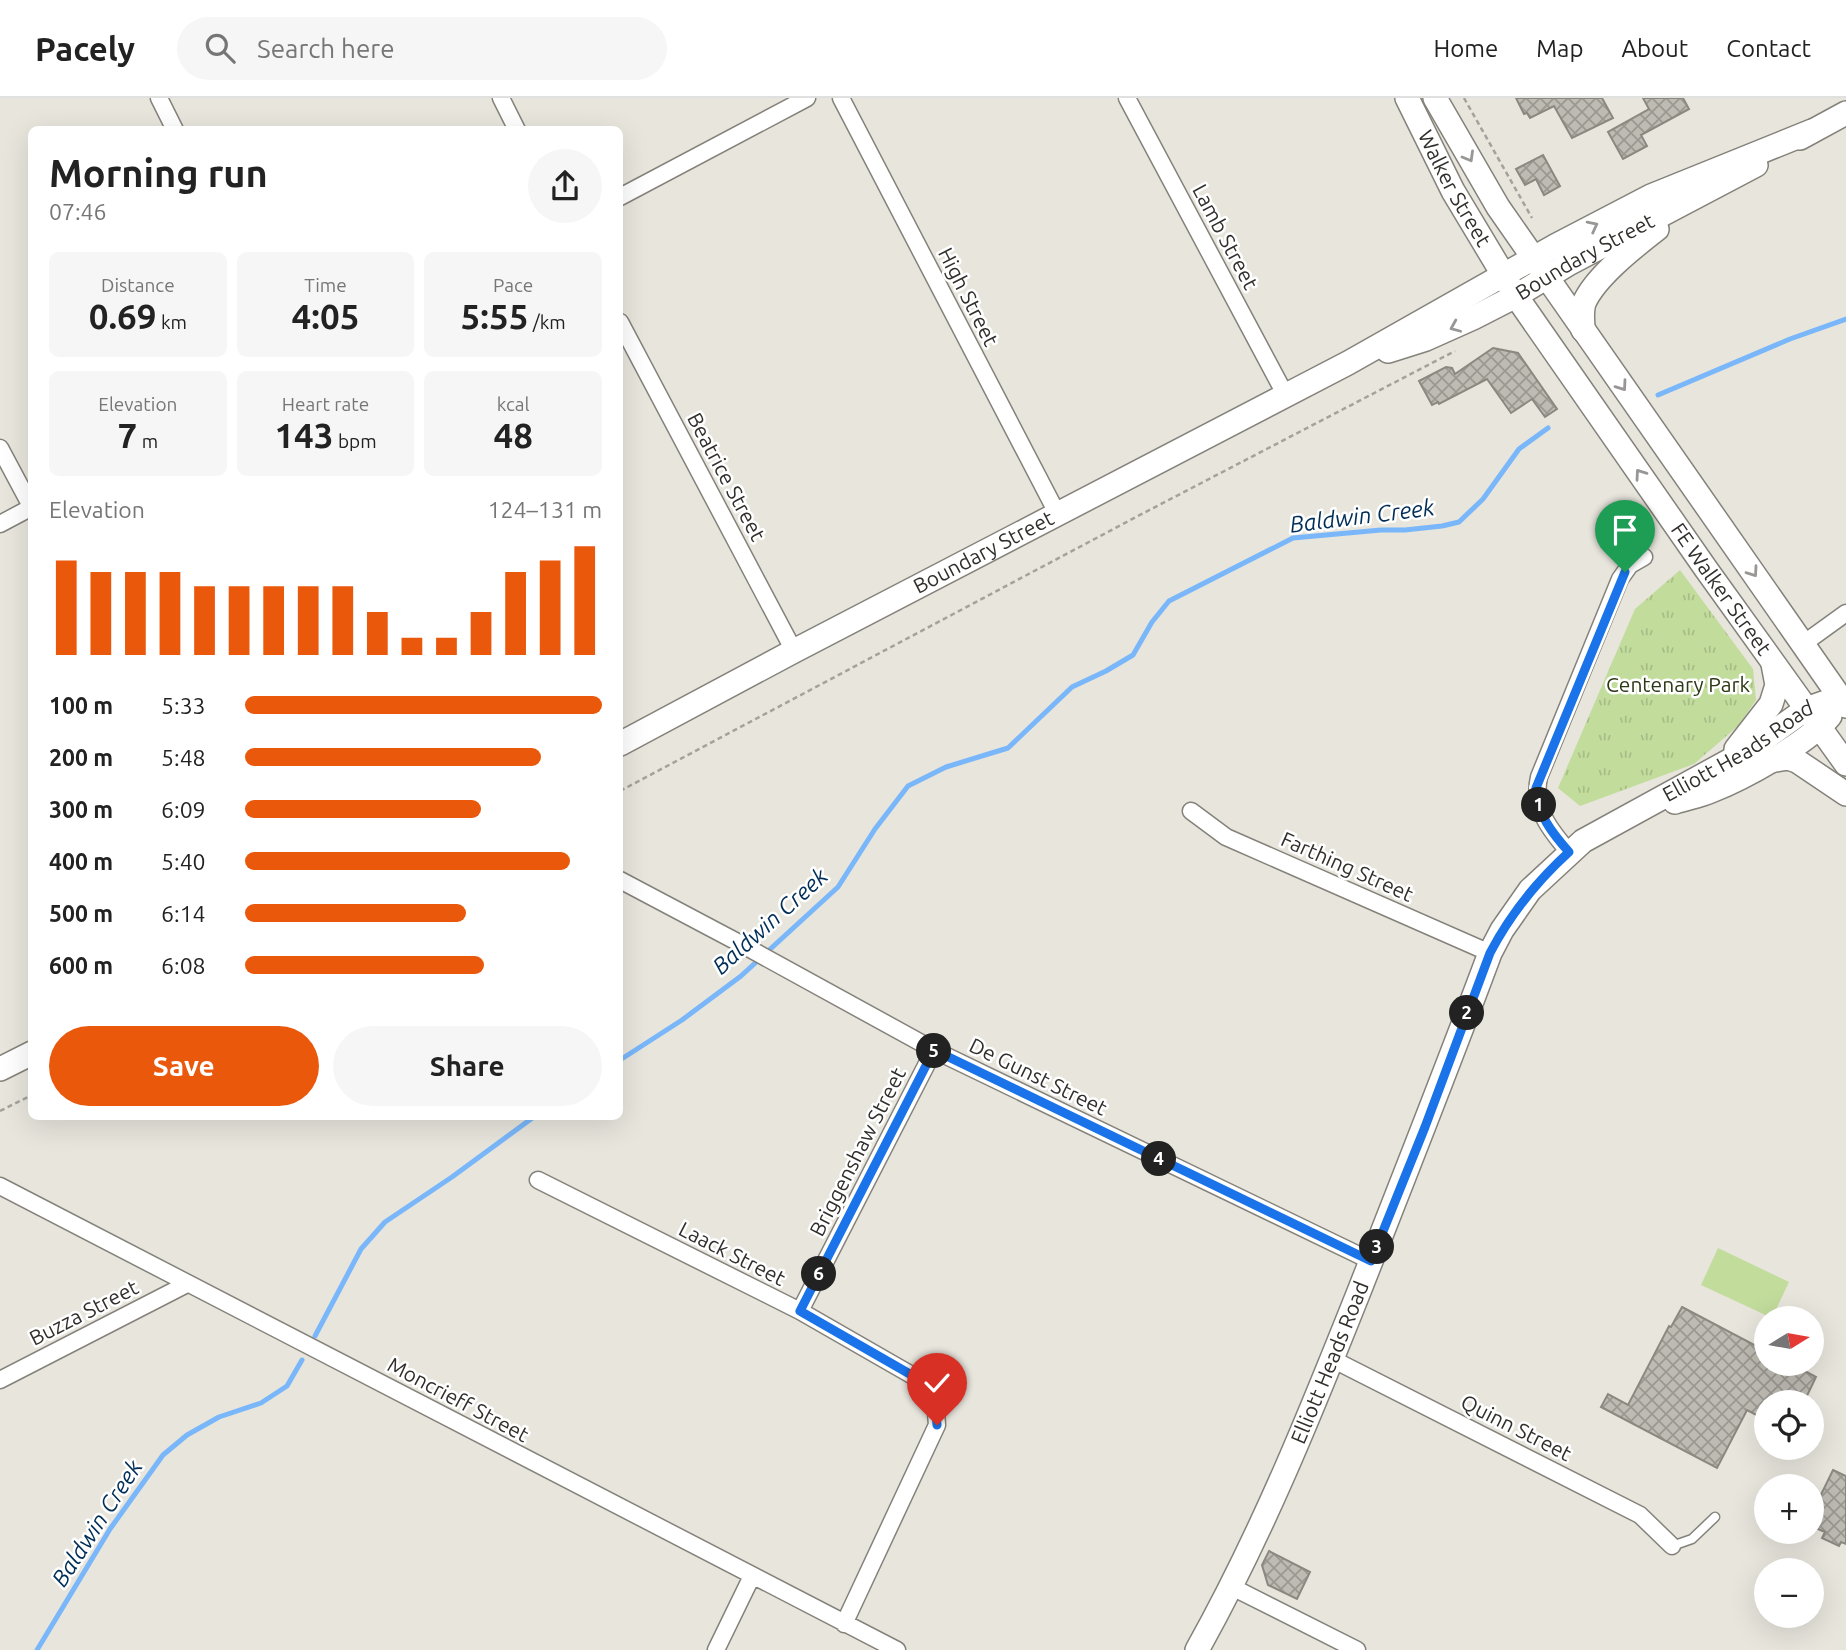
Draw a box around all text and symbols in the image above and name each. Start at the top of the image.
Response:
search box [177,17,667,80]
icon: search [201,29,239,67]
text: Pacely [35,30,135,67]
text: Search here [257,34,395,63]
text: Home [1433,35,1498,62]
text: Map [1536,35,1583,62]
text: About [1621,35,1688,62]
text: Contact [1726,35,1811,62]
street label: Walker Street [1414,126,1496,250]
button: share [528,149,602,223]
one-way arrow [1461,150,1474,163]
text: Morning run [49,152,268,194]
street label: Lamb Street [1188,180,1264,293]
text: 07:46 [49,199,107,224]
street label: Boundary Street [1511,208,1658,304]
one-way arrow [1586,221,1599,234]
street label: High Street [934,243,1004,350]
text: Distance [101,274,175,296]
text: Time [304,274,347,296]
text: Pace [493,274,533,296]
text: 0.69 [89,296,157,336]
text: 4:05 [292,296,359,336]
text: 5:55 [461,296,528,336]
text: km [157,311,187,333]
text: /km [528,311,566,333]
one-way arrow [1449,318,1461,332]
one-way arrow [1614,378,1627,391]
text: Elevation [98,393,177,415]
text: Heart rate [282,393,369,415]
text: kcal [497,393,530,415]
street label: Beatrice Street [683,408,771,545]
text: 7 [118,415,137,455]
text: 143 [274,415,334,455]
text: 48 [493,415,533,455]
text: m [137,430,158,452]
text: bpm [334,430,377,452]
one-way arrow [1635,468,1648,481]
water label: Baldwin Creek [1288,494,1436,537]
text: Elevation [49,497,145,522]
text: 124–131 m [488,497,602,522]
pin [1595,500,1655,572]
street label: Boundary Street [909,505,1057,598]
icon: arrive [1606,511,1644,549]
street label: FE Walker Street [1667,518,1777,659]
one-way arrow [1745,564,1757,577]
park label: Centenary Park [1606,672,1750,696]
text: 100 m [49,693,113,718]
text: 5:33 [161,693,206,718]
street label: Elliott Heads Road [1658,695,1816,806]
text: 200 m [49,745,113,770]
text: 5:48 [161,745,206,770]
pin: 1 [1522,788,1556,822]
text: 1 [1533,793,1544,815]
text: 300 m [49,797,113,822]
text: 6:09 [161,797,206,822]
street label: Farthing Street [1278,826,1417,906]
text: 400 m [49,849,113,874]
text: 5:40 [161,849,206,874]
water label: Baldwin Creek [707,863,832,979]
text: 500 m [49,901,113,926]
text: 6:14 [161,901,206,926]
text: 600 m [49,953,113,978]
text: 6:08 [161,953,206,978]
pin: 2 [1450,996,1484,1030]
text: 2 [1461,1001,1472,1023]
button: Save [49,1026,319,1106]
button: Share [333,1026,602,1106]
street label: De Gunst Street [966,1032,1111,1120]
pin: 5 [916,1034,951,1068]
text: 5 [928,1039,939,1061]
street label: Briggenshaw Street [804,1063,910,1240]
pin: 4 [1142,1142,1176,1176]
text: 4 [1153,1147,1164,1169]
street label: Laack Street [675,1216,790,1290]
pin: 3 [1360,1230,1394,1264]
text: 3 [1371,1235,1382,1257]
pin: 6 [802,1256,836,1292]
text: 6 [813,1262,824,1284]
street label: Buzza Street [25,1274,142,1350]
street label: Elliott Heads Road [1285,1278,1373,1447]
north arrow [1754,1306,1824,1376]
map controls [1754,1306,1824,1628]
street label: Moncrieff Street [384,1352,533,1446]
pin [907,1353,967,1425]
icon: check [918,1364,956,1402]
street label: Quinn Street [1457,1389,1576,1465]
button: locate [1754,1390,1824,1460]
water label: Baldwin Creek [46,1455,147,1591]
button: + [1754,1474,1824,1544]
button: − [1754,1558,1824,1628]

